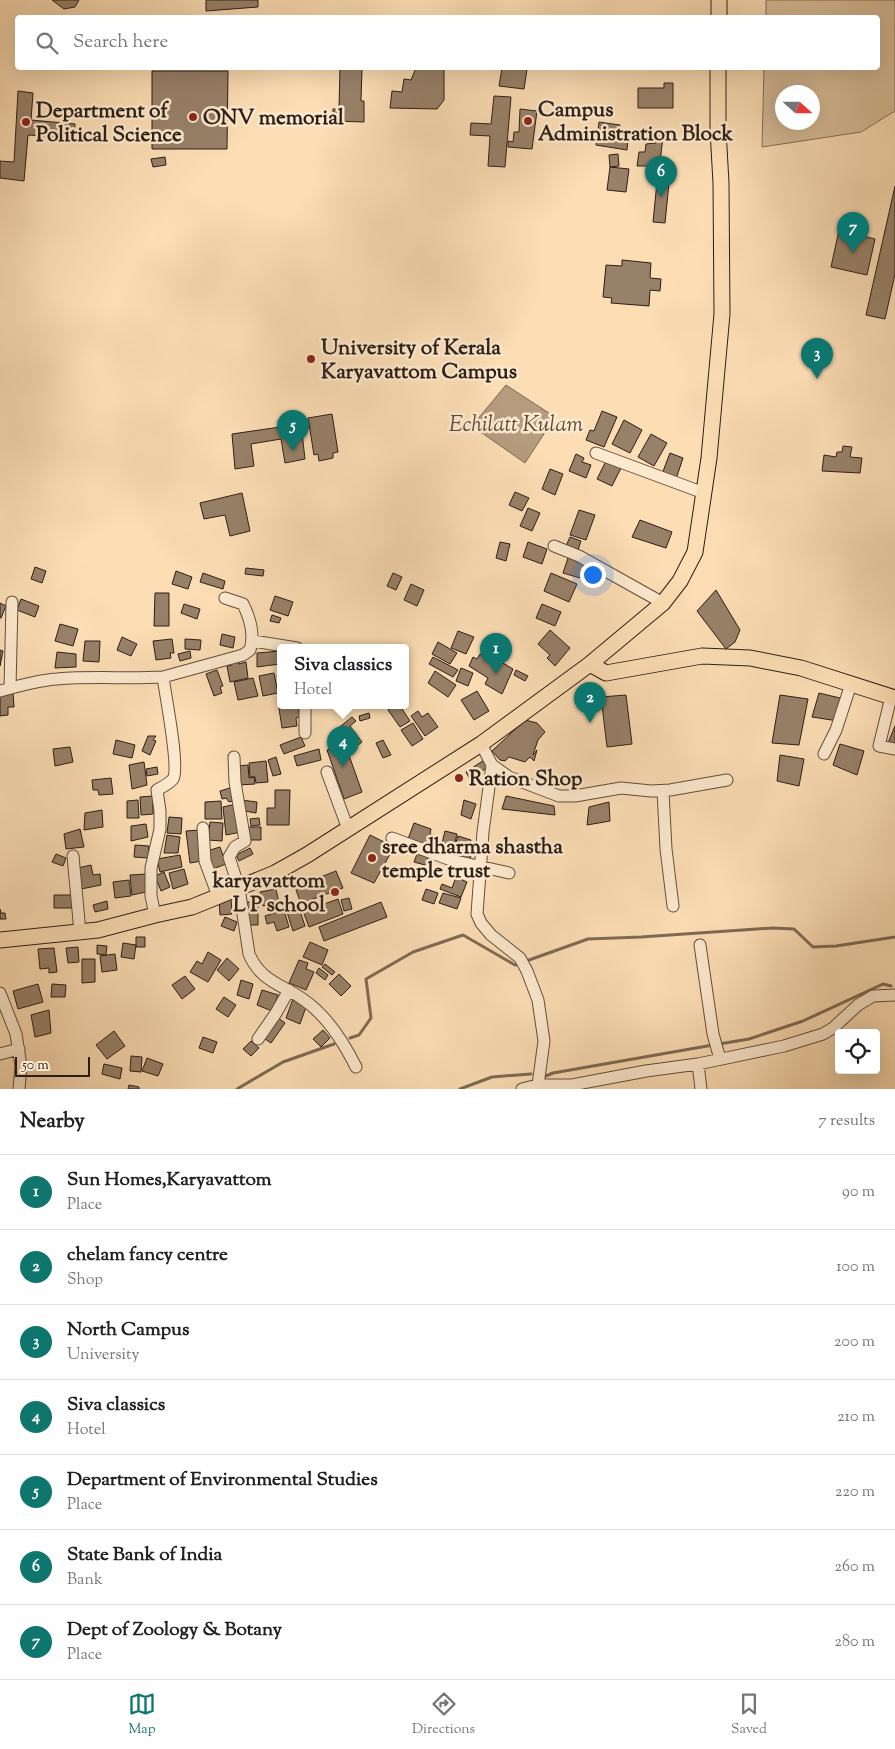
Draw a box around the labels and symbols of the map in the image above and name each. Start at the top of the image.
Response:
north arrow [775,85,820,130]
place label: Campus Administration Block [538,96,733,150]
place label: Department of Political Science [36,97,182,151]
place label: ONV memorial [203,104,344,134]
marker: ONV memorial [187,111,199,123]
marker: Campus Administration Block [522,115,534,127]
marker: Department of Political Science [20,116,32,128]
pin: 6 [645,156,677,197]
pin: 7 [837,212,869,253]
place label: University of Kerala Karyavattom Campus [321,334,517,388]
pin: 3 [801,338,833,379]
marker: University of Kerala Karyavattom Campus [305,353,317,365]
pin: 5 [277,410,309,451]
water label: Echilatt Kulam [449,410,583,442]
your location [580,562,606,588]
pin: 1 [480,633,512,674]
pin: 2 [574,682,606,723]
pin: 4 [327,726,359,767]
place label: Ration Shop [469,765,583,795]
marker: Ration Shop [453,772,465,784]
place label: sree dharma shastha temple trust [382,833,563,887]
marker: sree dharma shastha temple trust [366,852,378,864]
place label: karyavattom L P school [212,867,326,921]
marker: karyavattom L P school [329,886,341,898]
scale bar [15,1054,90,1077]

